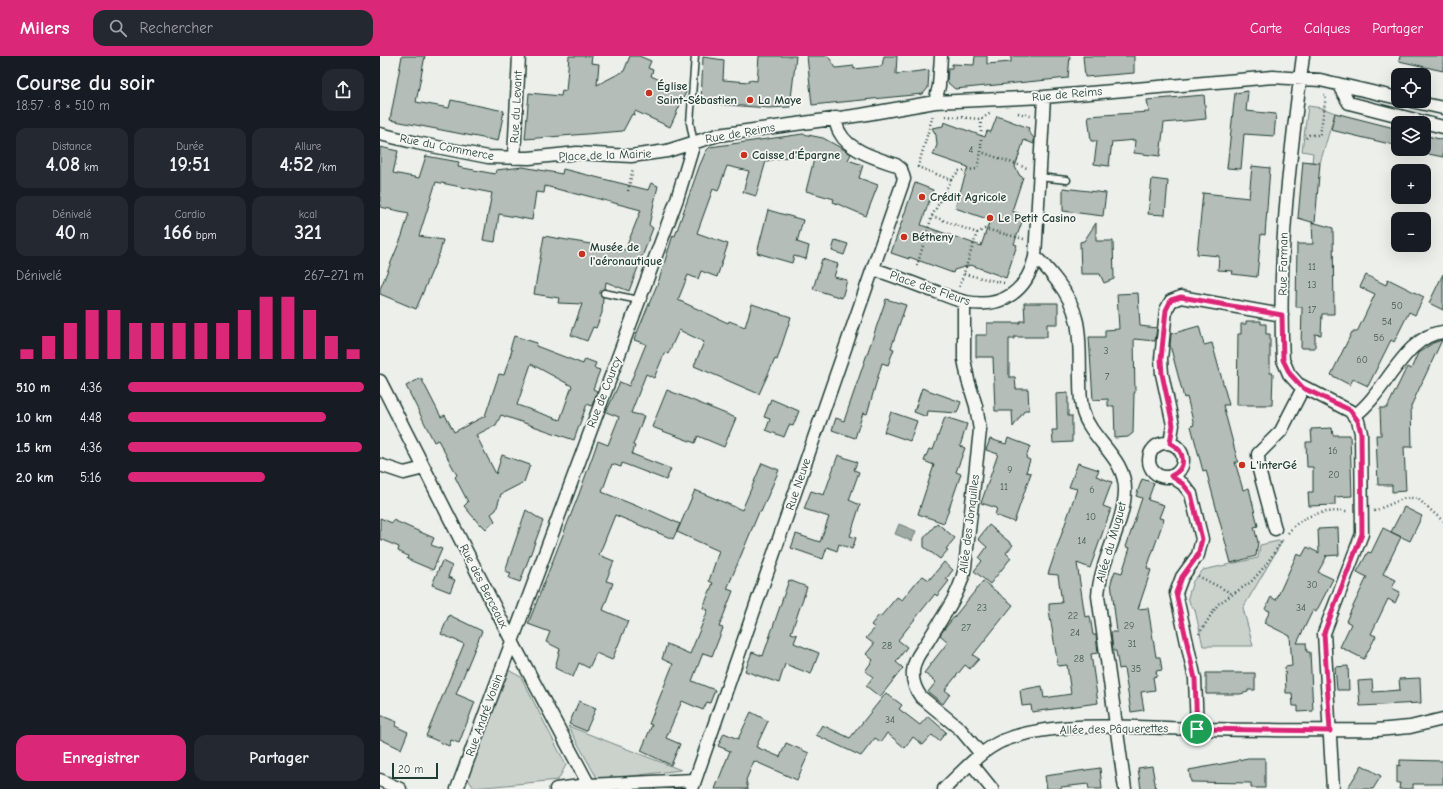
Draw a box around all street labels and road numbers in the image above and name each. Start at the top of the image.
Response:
street label: Rue du Levant [507,70,525,144]
street label: Rue de Reims [1031,84,1103,104]
street label: Rue de Reims [704,120,776,146]
street label: Rue du Commerce [399,131,495,163]
street label: Place de la Mairie [558,146,652,164]
street label: Rue Farman [1275,232,1291,296]
street label: Place des Fleurs [888,268,972,308]
street label: Rue de Courcy [584,354,624,430]
street label: Rue Neuve [783,456,813,512]
street label: Allée des Jonquilles [956,474,982,574]
street label: Allée du Muguet [1093,500,1129,584]
street label: Rue des Berceaux [457,542,511,631]
street label: Rue André Voisin [463,672,505,758]
street label: Allée des Pâquerettes [1060,721,1168,737]

